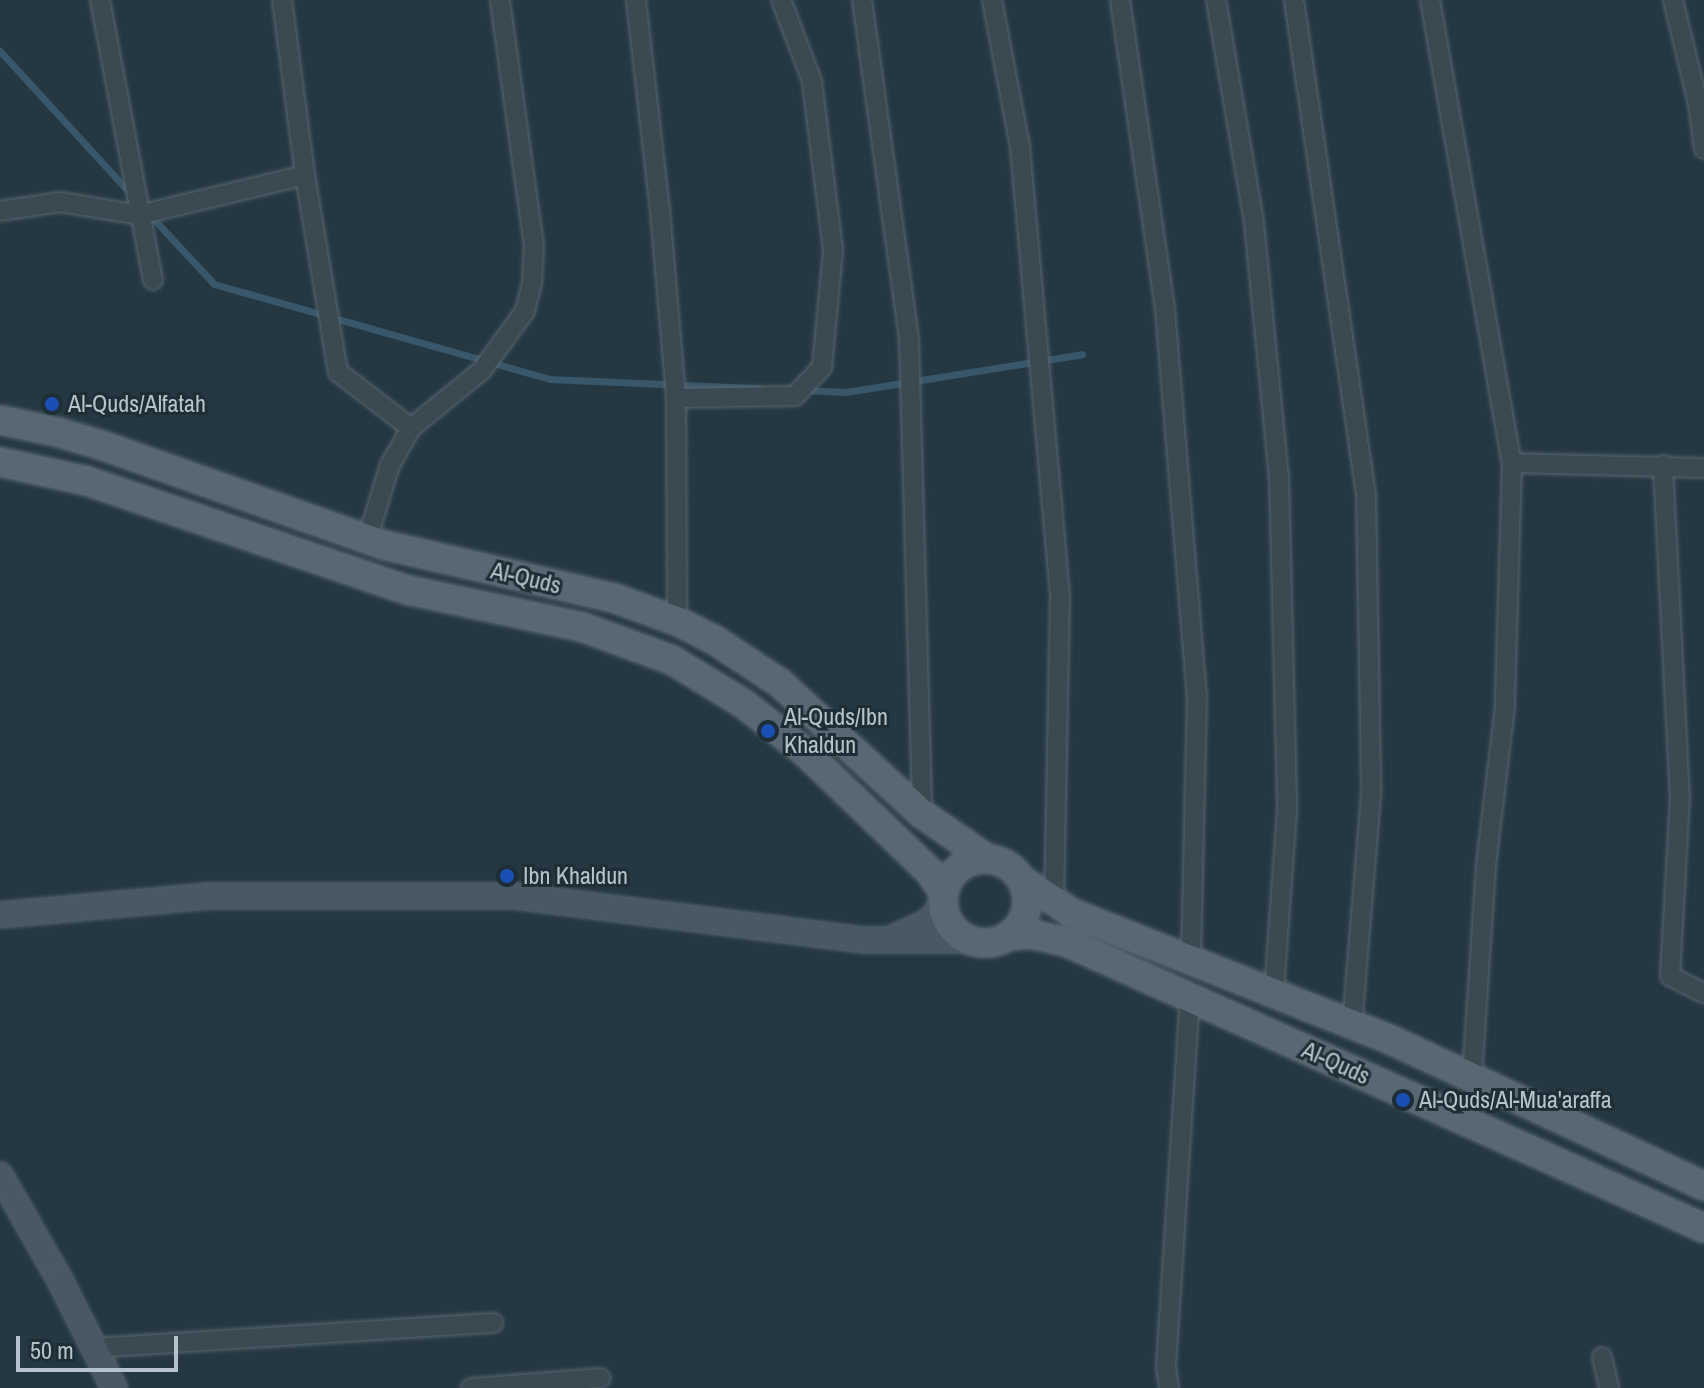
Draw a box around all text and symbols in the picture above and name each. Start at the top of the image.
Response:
place label: Al-Quds/Alfatah [68,390,206,418]
marker: Al-Quds/Alfatah [43,395,61,413]
street label: Al-Quds [488,556,564,600]
place label: Al-Quds/Ibn Khaldun [784,703,888,759]
marker: Al-Quds/Ibn Khaldun [759,722,777,740]
place label: Ibn Khaldun [523,862,628,890]
marker: Ibn Khaldun [498,867,516,885]
street label: Al-Quds [1298,1035,1374,1091]
place label: Al-Quds/Al-Mua'araffa [1419,1086,1612,1114]
marker: Al-Quds/Al-Mua'araffa [1394,1091,1412,1109]
scale bar [20,1320,182,1370]
text: 50 m [30,1334,74,1366]

